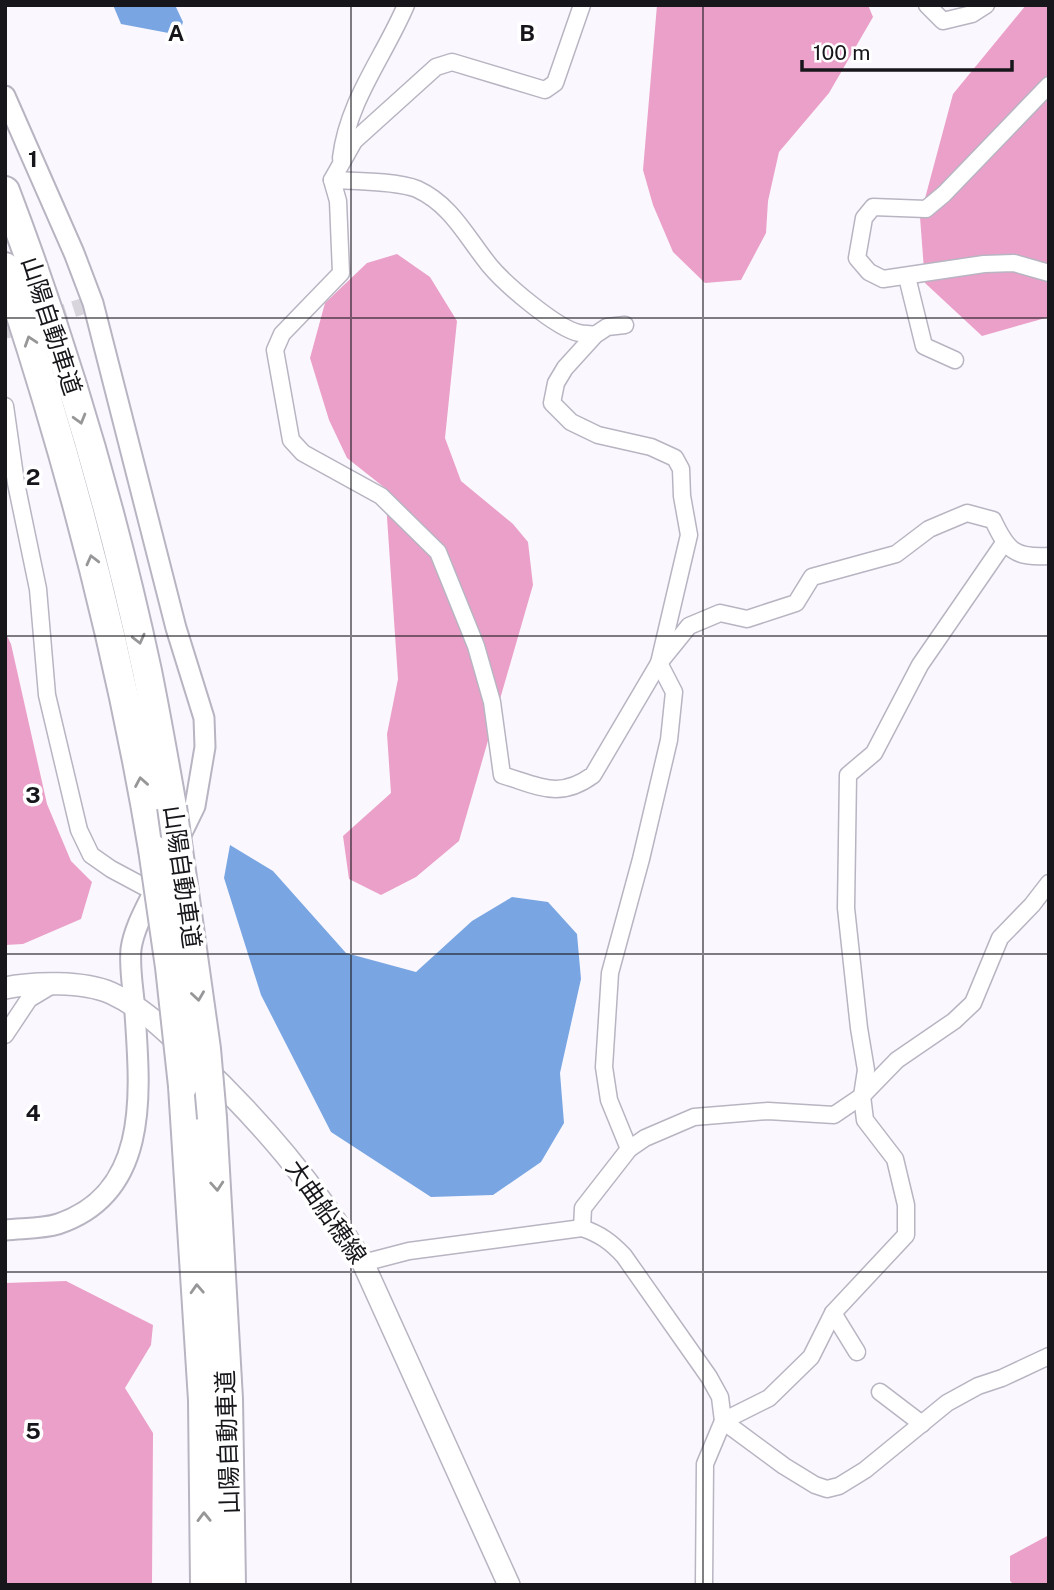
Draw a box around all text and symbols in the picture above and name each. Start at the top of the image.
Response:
text: A [168,19,185,46]
text: B [519,19,535,46]
scale bar [802,28,1012,72]
text: 100 m [813,40,870,65]
text: 1 [28,145,38,172]
street label: 山陽自動車道 [16,253,88,398]
one-way arrow [24,336,38,348]
one-way arrow [72,412,87,424]
text: 2 [26,463,40,490]
one-way arrow [86,554,100,566]
one-way arrow [131,632,145,644]
one-way arrow [134,776,149,788]
text: 3 [25,781,41,808]
street label: 山陽自動車道 [159,804,207,950]
one-way arrow [191,990,206,1002]
text: 4 [25,1099,41,1126]
street label: 大曲船穂線 [281,1154,373,1269]
one-way arrow [209,1181,224,1192]
one-way arrow [190,1283,205,1294]
street label: 山陽自動車道 [210,1370,244,1514]
text: 5 [25,1417,41,1444]
one-way arrow [196,1511,212,1521]

